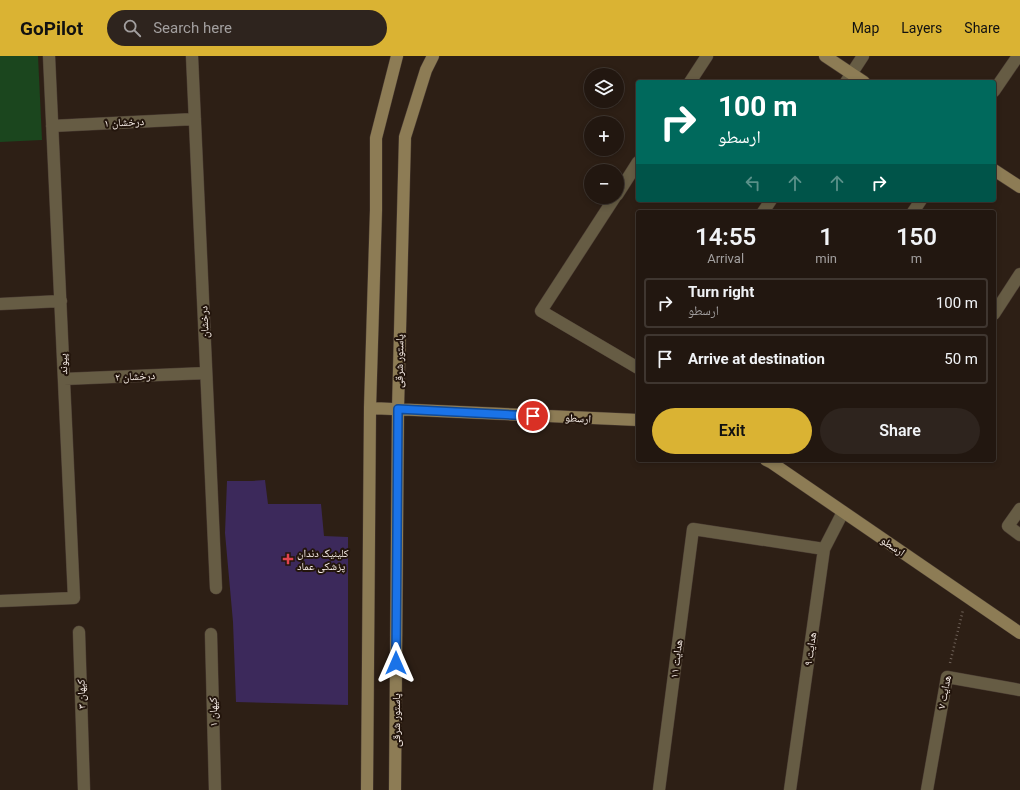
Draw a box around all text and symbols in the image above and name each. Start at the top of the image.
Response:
search box [107,10,387,46]
text: GoPilot [20,17,83,40]
icon: search [121,17,143,39]
text: Search here [153,19,232,37]
text: Map [852,20,879,36]
text: Layers [901,20,942,36]
text: Share [964,20,1000,36]
map controls [584,68,624,204]
button: layers [584,68,624,108]
text: 100 m [718,90,797,123]
icon: right [652,96,704,148]
street label: درخشان ۱ [104,115,145,130]
button: + [584,116,624,156]
text: ارسطو [718,126,761,147]
button: − [584,164,624,204]
icon: left [742,172,764,194]
icon: ahead [784,172,806,194]
icon: ahead [826,172,848,194]
icon: right [868,172,890,194]
text: 14:55 [695,223,756,251]
text: 1 [819,223,833,251]
text: 150 [896,223,937,251]
text: Arrival [707,251,744,266]
text: min [815,251,837,266]
text: m [911,251,922,266]
text: Turn right [688,283,754,301]
icon: right [654,292,676,314]
text: 100 m [936,294,978,312]
text: ارسطو [688,303,719,318]
street label: درخشان [197,305,212,338]
street label: پاستور شرقی [393,334,407,388]
icon: arrive [654,348,676,370]
text: Arrive at destination [688,350,825,368]
text: 50 m [944,350,978,368]
street label: پیوند [57,353,70,375]
street label: درخشان ۲ [115,369,156,384]
pin [516,399,550,433]
icon: arrive [522,405,544,427]
button: Exit [652,408,812,454]
button: Share [820,408,980,454]
street label: ارسطو [565,411,591,426]
street label: ارسطو [878,534,907,559]
place label: کلینیک دندان پزشکی عماد [297,547,349,573]
marker: کلینیک دندان پزشکی عماد [282,553,294,565]
street label: هدایت ۹ [802,631,819,667]
street label: هدایت ۱۱ [668,639,685,679]
position arrow [375,642,417,684]
street label: هدایت ۷ [935,674,954,710]
street label: کیهان ۳ [74,679,89,709]
street label: پاستور شرقی [390,693,403,747]
street label: کیهان ۱ [207,697,220,727]

